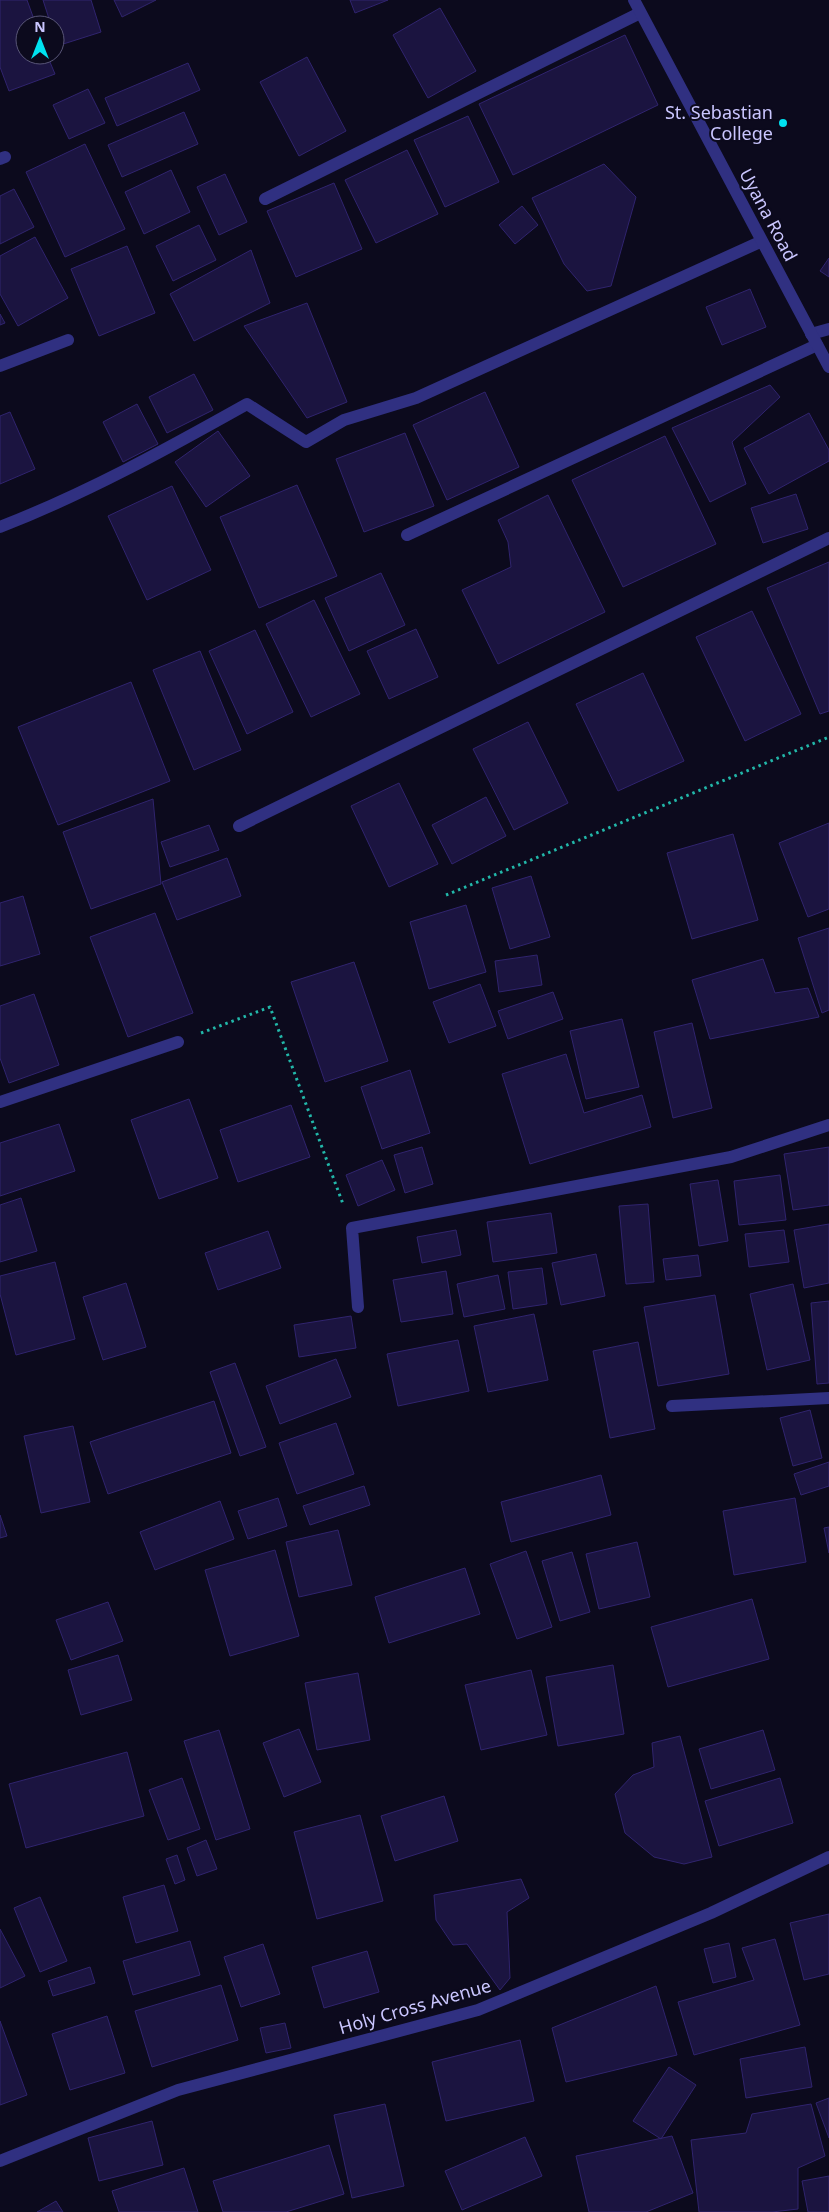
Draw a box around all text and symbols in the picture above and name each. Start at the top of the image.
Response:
north arrow [15,15,65,65]
text: N [34,17,46,36]
place label: St. Sebastian College [665,100,773,145]
marker: St. Sebastian College [777,117,789,129]
street label: Uyana Road [734,164,803,265]
street label: Holy Cross Avenue [336,1973,494,2039]

